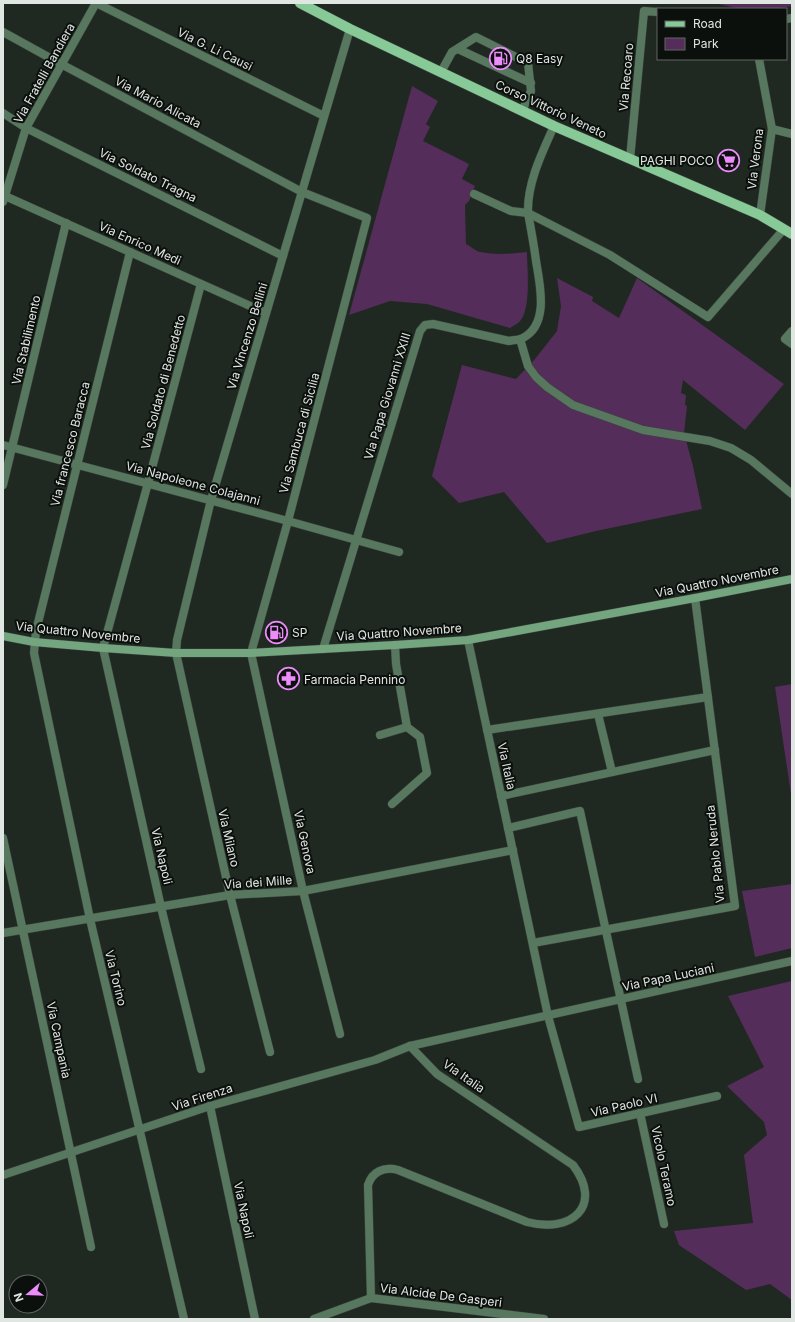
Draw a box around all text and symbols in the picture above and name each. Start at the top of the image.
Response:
legend [657,8,787,60]
text: Road [693,16,722,31]
street label: Via Fratelli Bandiera [10,20,78,126]
street label: Via G. Li Causi [175,24,255,74]
text: Park [693,36,719,51]
street label: Via Recoaro [616,42,636,112]
fuel station icon: Q8 Easy [487,45,513,71]
place label: Q8 Easy [516,51,563,66]
street label: Via Mario Alicata [112,73,204,131]
street label: Corso Vittorio Veneto [493,77,609,141]
street label: Via Verona [744,128,766,190]
street label: Via Soldato Tragna [97,145,199,205]
supermarket icon: PAGHI POCO [716,147,742,173]
place label: PAGHI POCO [640,153,714,168]
street label: Via Enrico Medi [96,218,184,268]
street label: Via Vincenzo Bellini [224,281,270,391]
street label: Via Stabilimento [8,294,44,386]
street label: Via Soldato di Benedetto [138,313,188,451]
street label: Via Papa Giovanni XXIII [361,331,413,461]
street label: Via Sambuca di Sicilia [276,371,322,495]
street label: Via francesco Baracca [47,380,93,508]
street label: Via Napoleone Colajanni [124,458,262,508]
street label: Via Quattro Novembre [654,562,780,600]
street label: Via Quattro Novembre [15,618,141,646]
fuel station icon: SP [264,619,290,645]
street label: Via Quattro Novembre [336,620,462,644]
place label: SP [292,625,308,640]
pharmacy icon: Farmacia Pennino [276,666,302,692]
place label: Farmacia Pennino [304,672,405,687]
street label: Via Italia [495,741,519,791]
street label: Via Pablo Neruda [702,804,728,904]
street label: Via Milano [215,808,243,868]
street label: Via Genova [291,809,319,875]
street label: Via Napoli [148,826,176,886]
street label: Via dei Mille [223,872,293,892]
street label: Via Torino [102,948,130,1008]
street label: Via Papa Luciani [621,960,715,994]
street label: Via Campania [44,1000,74,1080]
street label: Via Italia [440,1056,488,1096]
street label: Via Firenza [170,1080,234,1114]
street label: Via Paolo VI [589,1090,659,1120]
street label: Vicolo Teramo [648,1125,680,1207]
street label: Via Napoli [231,1180,257,1240]
north arrow [8,1274,48,1314]
street label: Via Alcide De Gasperi [379,1280,503,1310]
text: N [11,1291,27,1304]

